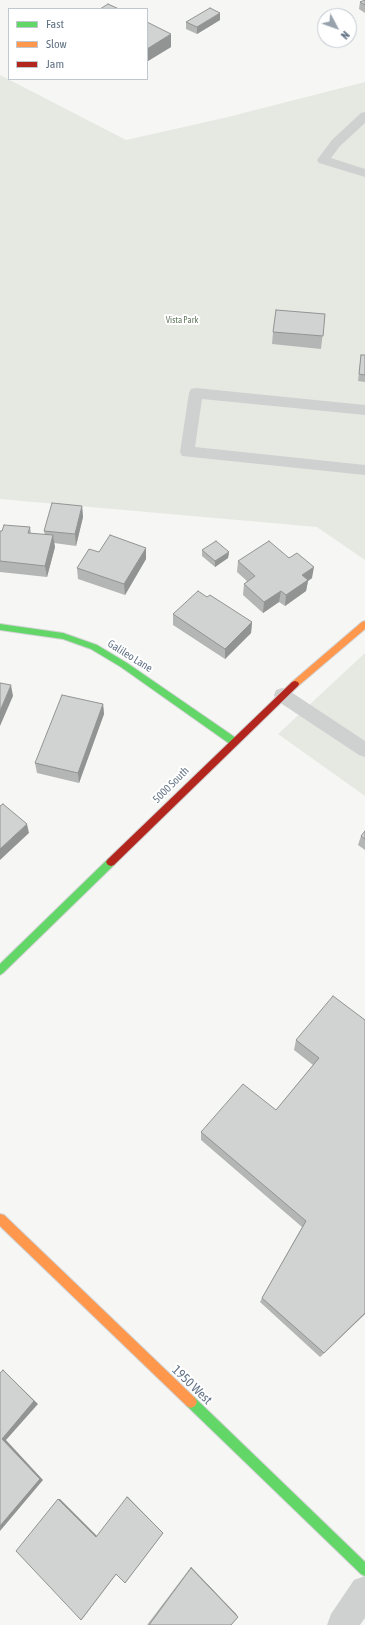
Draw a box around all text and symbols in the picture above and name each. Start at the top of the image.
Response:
legend [8,8,148,80]
north arrow [317,8,357,48]
text: Fast [46,17,64,31]
text: N [339,29,352,42]
text: Slow [46,37,67,51]
text: Jam [46,57,64,71]
park label: Vista Park [166,315,198,325]
street label: Galileo Lane [105,637,155,675]
street label: 5000 South [150,764,192,806]
street label: 1950 West [169,1362,215,1408]

